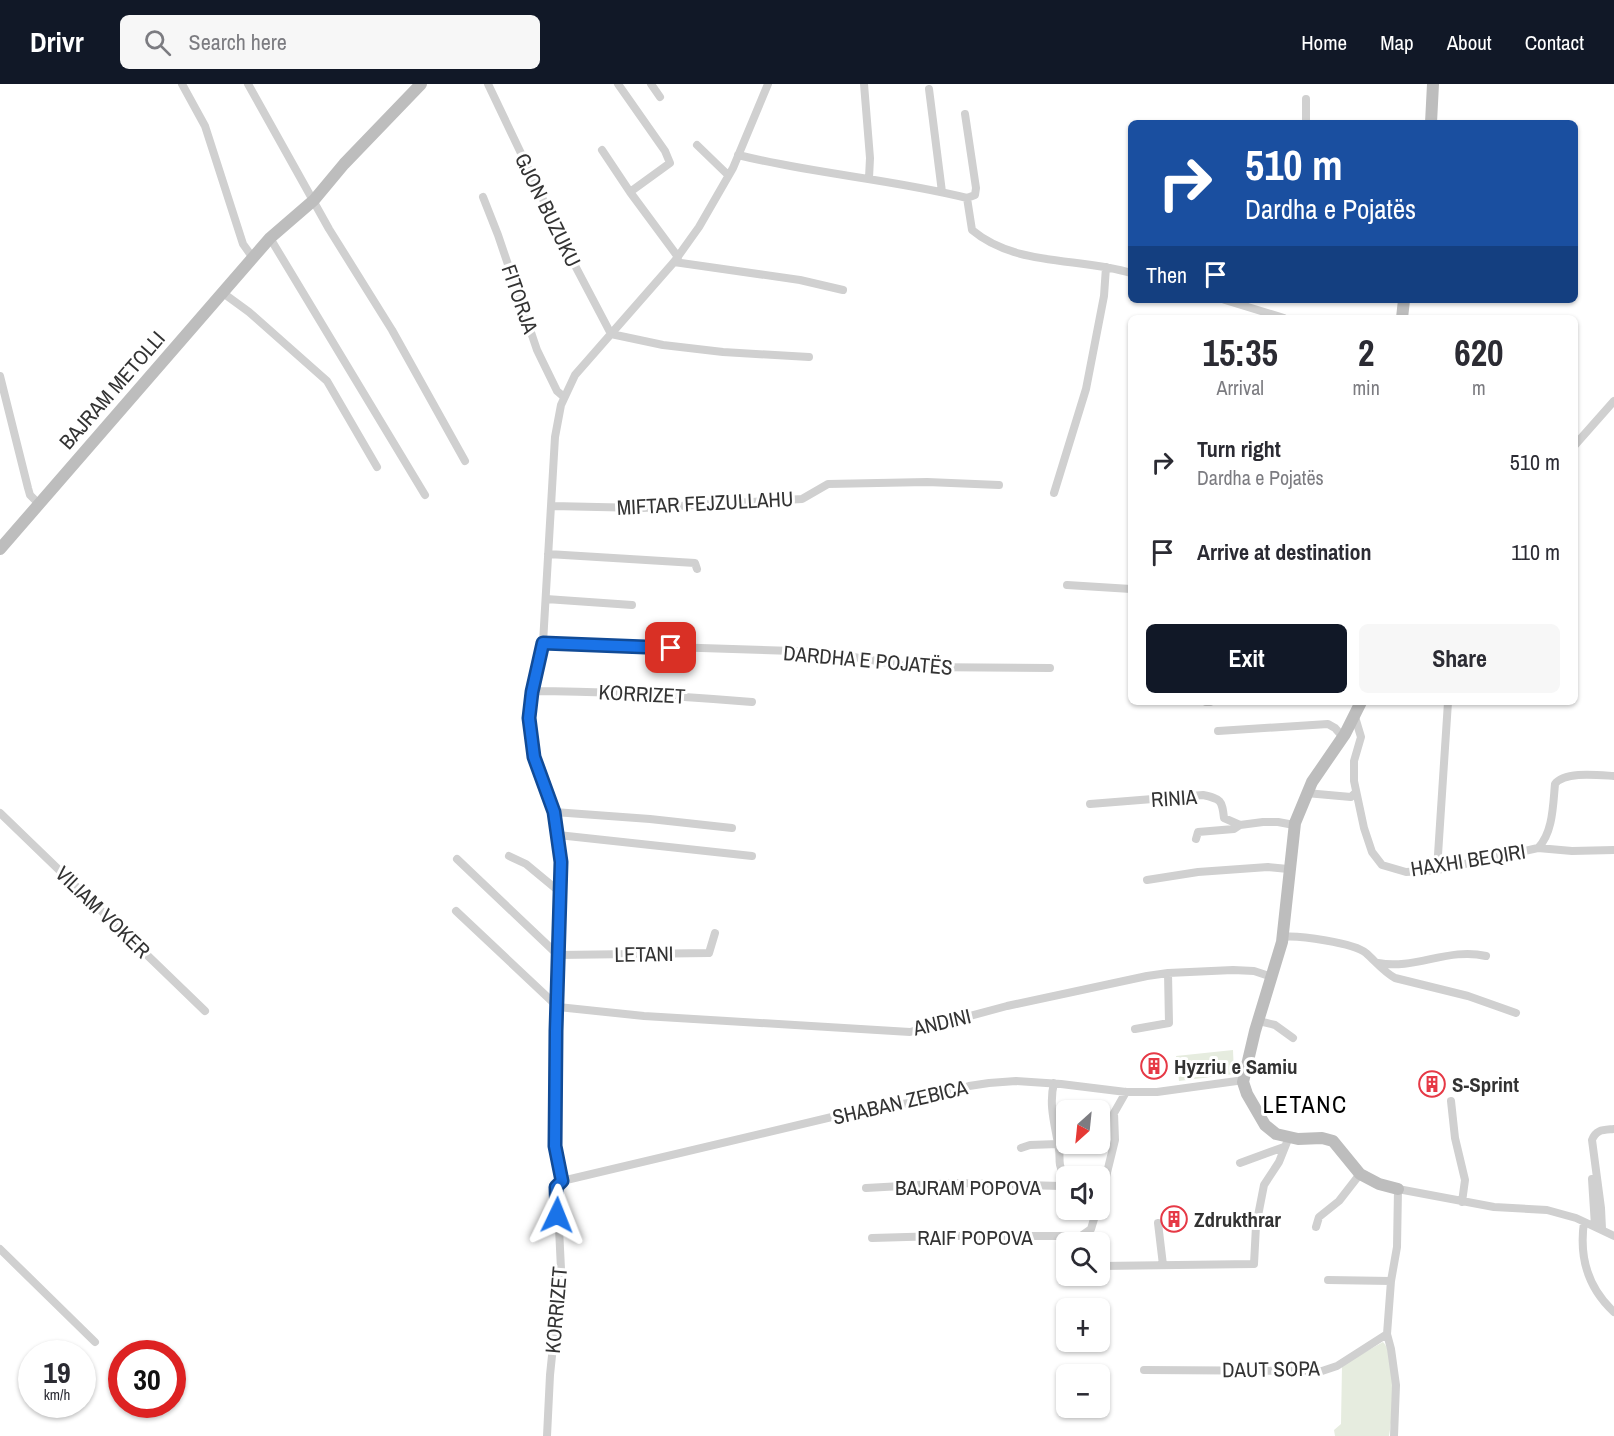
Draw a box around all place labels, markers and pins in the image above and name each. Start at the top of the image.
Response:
pin [645,622,696,673]
building icon: Hyzriu e Samiu [1139,1051,1169,1081]
place label: Hyzriu e Samiu [1174,1052,1297,1081]
building icon: S-Sprint [1417,1069,1447,1099]
place label: S-Sprint [1452,1070,1519,1099]
building icon: Zdrukthrar [1159,1204,1189,1234]
place label: Zdrukthrar [1194,1205,1281,1234]

